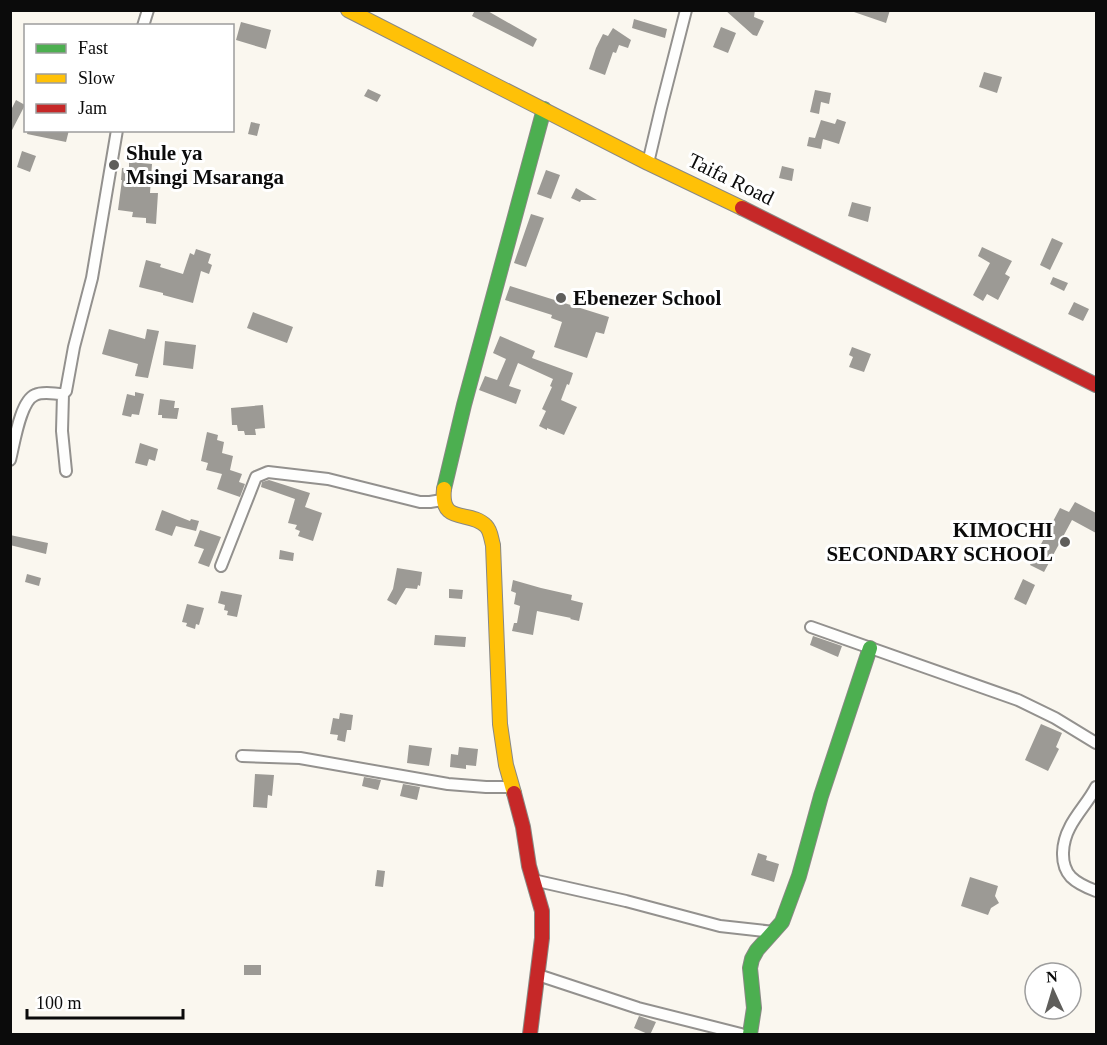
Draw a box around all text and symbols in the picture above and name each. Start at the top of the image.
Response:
legend [24,24,234,132]
text: Fast [78,38,108,58]
text: Slow [78,68,115,88]
text: Jam [78,98,107,118]
place label: Shule ya Msingi Msaranga [126,141,285,189]
street label: Taifa Road [684,148,778,210]
marker: Shule ya Msingi Msaranga [107,158,121,172]
place label: Ebenezer School [573,286,722,310]
marker: Ebenezer School [554,291,568,305]
place label: KIMOCHI SECONDARY SCHOOL [826,518,1053,566]
marker: KIMOCHI SECONDARY SCHOOL [1058,535,1072,549]
north arrow [1023,961,1083,1021]
text: N [1046,968,1059,985]
scale bar [27,982,183,1020]
text: 100 m [36,993,82,1013]

